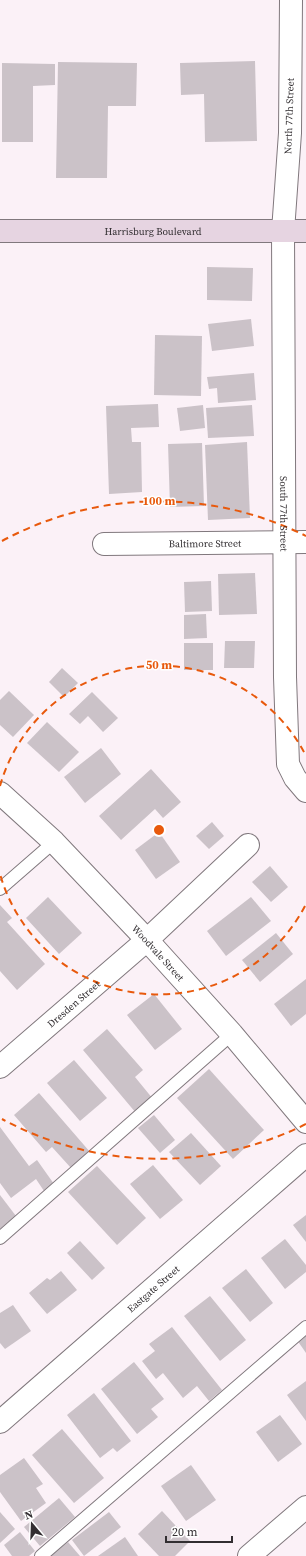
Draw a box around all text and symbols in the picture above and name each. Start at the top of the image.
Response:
street label: North 77th Street [281,77,297,154]
street label: Harrisburg Boulevard [105,225,202,238]
street label: South 77th Street [278,476,291,552]
text: 100 m [143,493,176,509]
street label: Baltimore Street [169,536,242,550]
text: 50 m [146,657,172,673]
centre of rings [152,823,166,837]
street label: Woodvale Street [129,922,188,984]
street label: Dresden Street [44,977,103,1030]
street label: Eastgate Street [124,1262,182,1315]
north arrow [12,1504,52,1544]
text: N [23,1507,35,1523]
scale bar [166,1518,232,1544]
text: 20 m [172,1524,198,1540]

